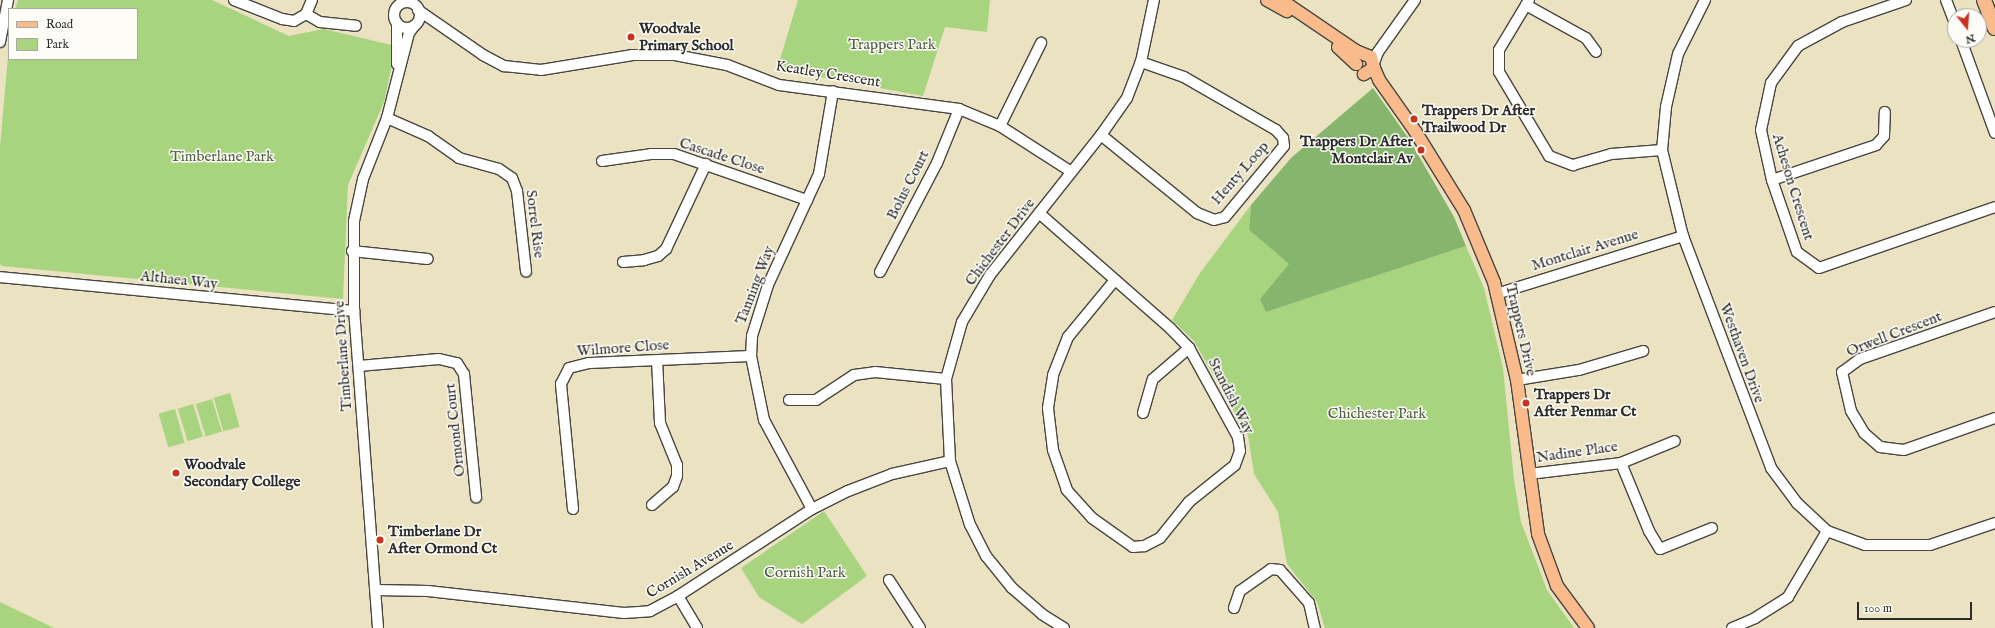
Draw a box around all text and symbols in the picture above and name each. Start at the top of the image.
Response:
legend [8,8,138,60]
north arrow [1947,8,1987,48]
text: Road [46,17,73,32]
place label: Woodvale Primary School [639,19,734,54]
text: N [1964,30,1977,47]
marker: Woodvale Primary School [626,32,636,42]
park label: Trappers Park [848,36,936,54]
text: Park [46,37,69,52]
street label: Keatley Crescent [774,57,882,91]
place label: Trappers Dr After Trailwood Dr [1422,101,1535,136]
marker: Trappers Dr After Trailwood Dr [1409,114,1419,124]
street label: Acheson Crescent [1768,131,1818,243]
place label: Trappers Dr After Montclair Av [1300,132,1413,167]
street label: Cascade Close [677,134,767,178]
street label: Henty Loop [1207,138,1273,208]
marker: Trappers Dr After Montclair Av [1416,145,1426,155]
street label: Bolus Court [883,147,933,223]
park label: Timberlane Park [170,148,274,166]
street label: Sorrel Rise [522,189,548,259]
street label: Chichester Drive [961,195,1039,289]
street label: Montclair Avenue [1529,225,1641,275]
street label: Tanning Way [732,243,778,327]
street label: Althaea Way [139,267,219,293]
street label: Trappers Drive [1502,282,1540,378]
street label: Timberlane Drive [330,300,356,412]
street label: Westhaven Drive [1716,301,1768,405]
street label: Orwell Crescent [1844,308,1944,360]
street label: Wilmore Close [576,336,670,360]
street label: Standish Way [1204,355,1258,437]
street label: Ormond Court [441,382,469,478]
place label: Trappers Dr After Penmar Ct [1534,385,1636,420]
marker: Trappers Dr After Penmar Ct [1521,398,1531,408]
park label: Chichester Park [1328,405,1426,423]
street label: Nadine Place [1535,437,1619,467]
place label: Woodvale Secondary College [184,455,300,490]
marker: Woodvale Secondary College [171,468,181,478]
place label: Timberlane Dr After Ormond Ct [388,522,497,557]
marker: Timberlane Dr After Ormond Ct [375,535,385,545]
street label: Cornish Avenue [643,536,737,602]
park label: Cornish Park [764,564,846,582]
scale bar [1859,594,1974,620]
text: 100 m [1864,601,1892,616]

